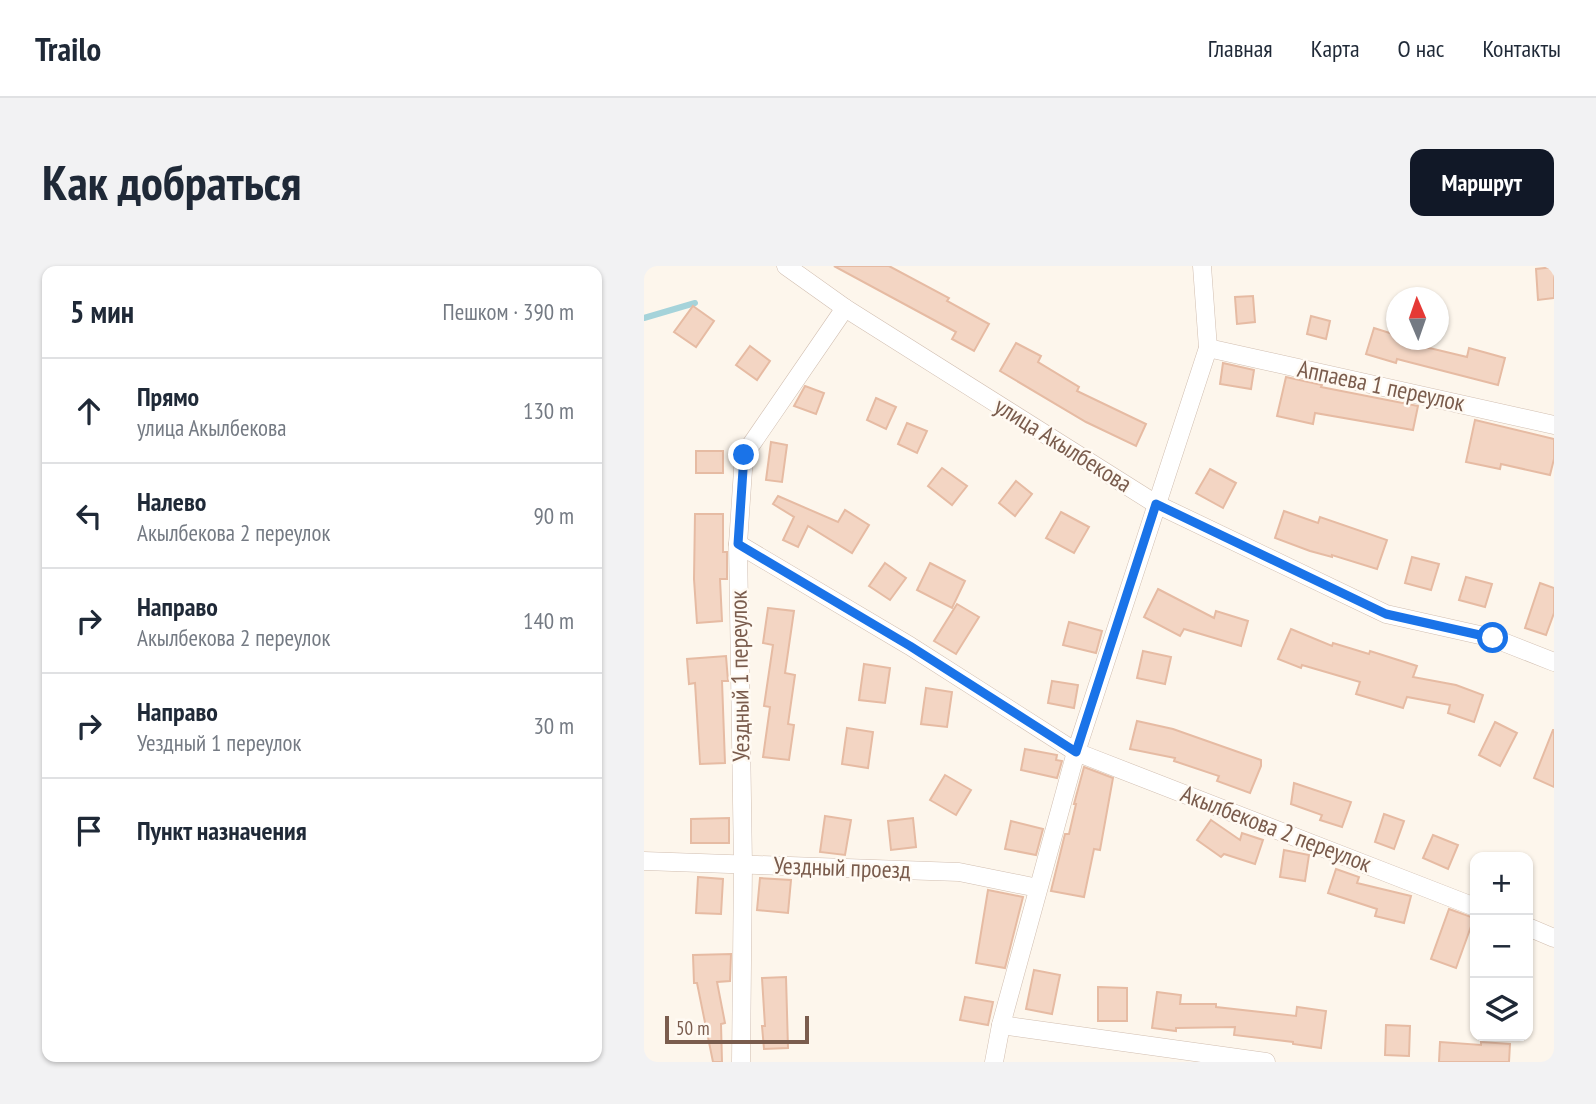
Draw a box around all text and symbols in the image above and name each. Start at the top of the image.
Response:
text: Trailo [35,27,101,70]
text: Главная [1208,33,1273,64]
text: Карта [1311,33,1360,64]
text: О нас [1398,33,1444,64]
text: Контакты [1482,33,1561,64]
button: Маршрут [1410,149,1554,216]
text: Как добраться [42,150,301,214]
north arrow [1386,287,1449,350]
text: 5 мин [70,292,134,331]
text: Пешком · 390 m [443,297,574,326]
street label: Аппаева 1 переулок [1295,353,1468,419]
text: Прямо [137,380,199,413]
street label: улица Акылбекова [989,390,1138,499]
icon: ahead [70,392,108,430]
text: 130 m [523,396,574,425]
text: улица Акылбекова [137,413,287,442]
route end [728,439,759,470]
text: Налево [137,485,206,518]
icon: left [70,497,108,535]
text: 90 m [533,501,574,530]
text: Акылбекова 2 переулок [137,518,330,547]
street label: Уездный 1 переулок [722,589,756,762]
text: Направо [137,590,218,623]
icon: right [70,602,108,640]
text: 140 m [523,606,574,635]
route start [1477,622,1508,653]
text: Акылбекова 2 переулок [137,623,330,652]
text: Направо [137,695,218,728]
icon: right [70,707,108,745]
text: 30 m [533,711,574,740]
text: Уездный 1 переулок [137,728,301,757]
street label: Акылбекова 2 переулок [1176,778,1377,879]
icon: arrive [70,812,108,850]
text: Пункт назначения [137,814,307,847]
street label: Уездный проезд [773,850,912,885]
map controls [1470,852,1533,1041]
button: + [1470,852,1533,915]
button: − [1470,915,1533,978]
button: layers [1470,978,1533,1041]
scale bar [665,1013,808,1045]
text: 50 m [676,1016,710,1040]

